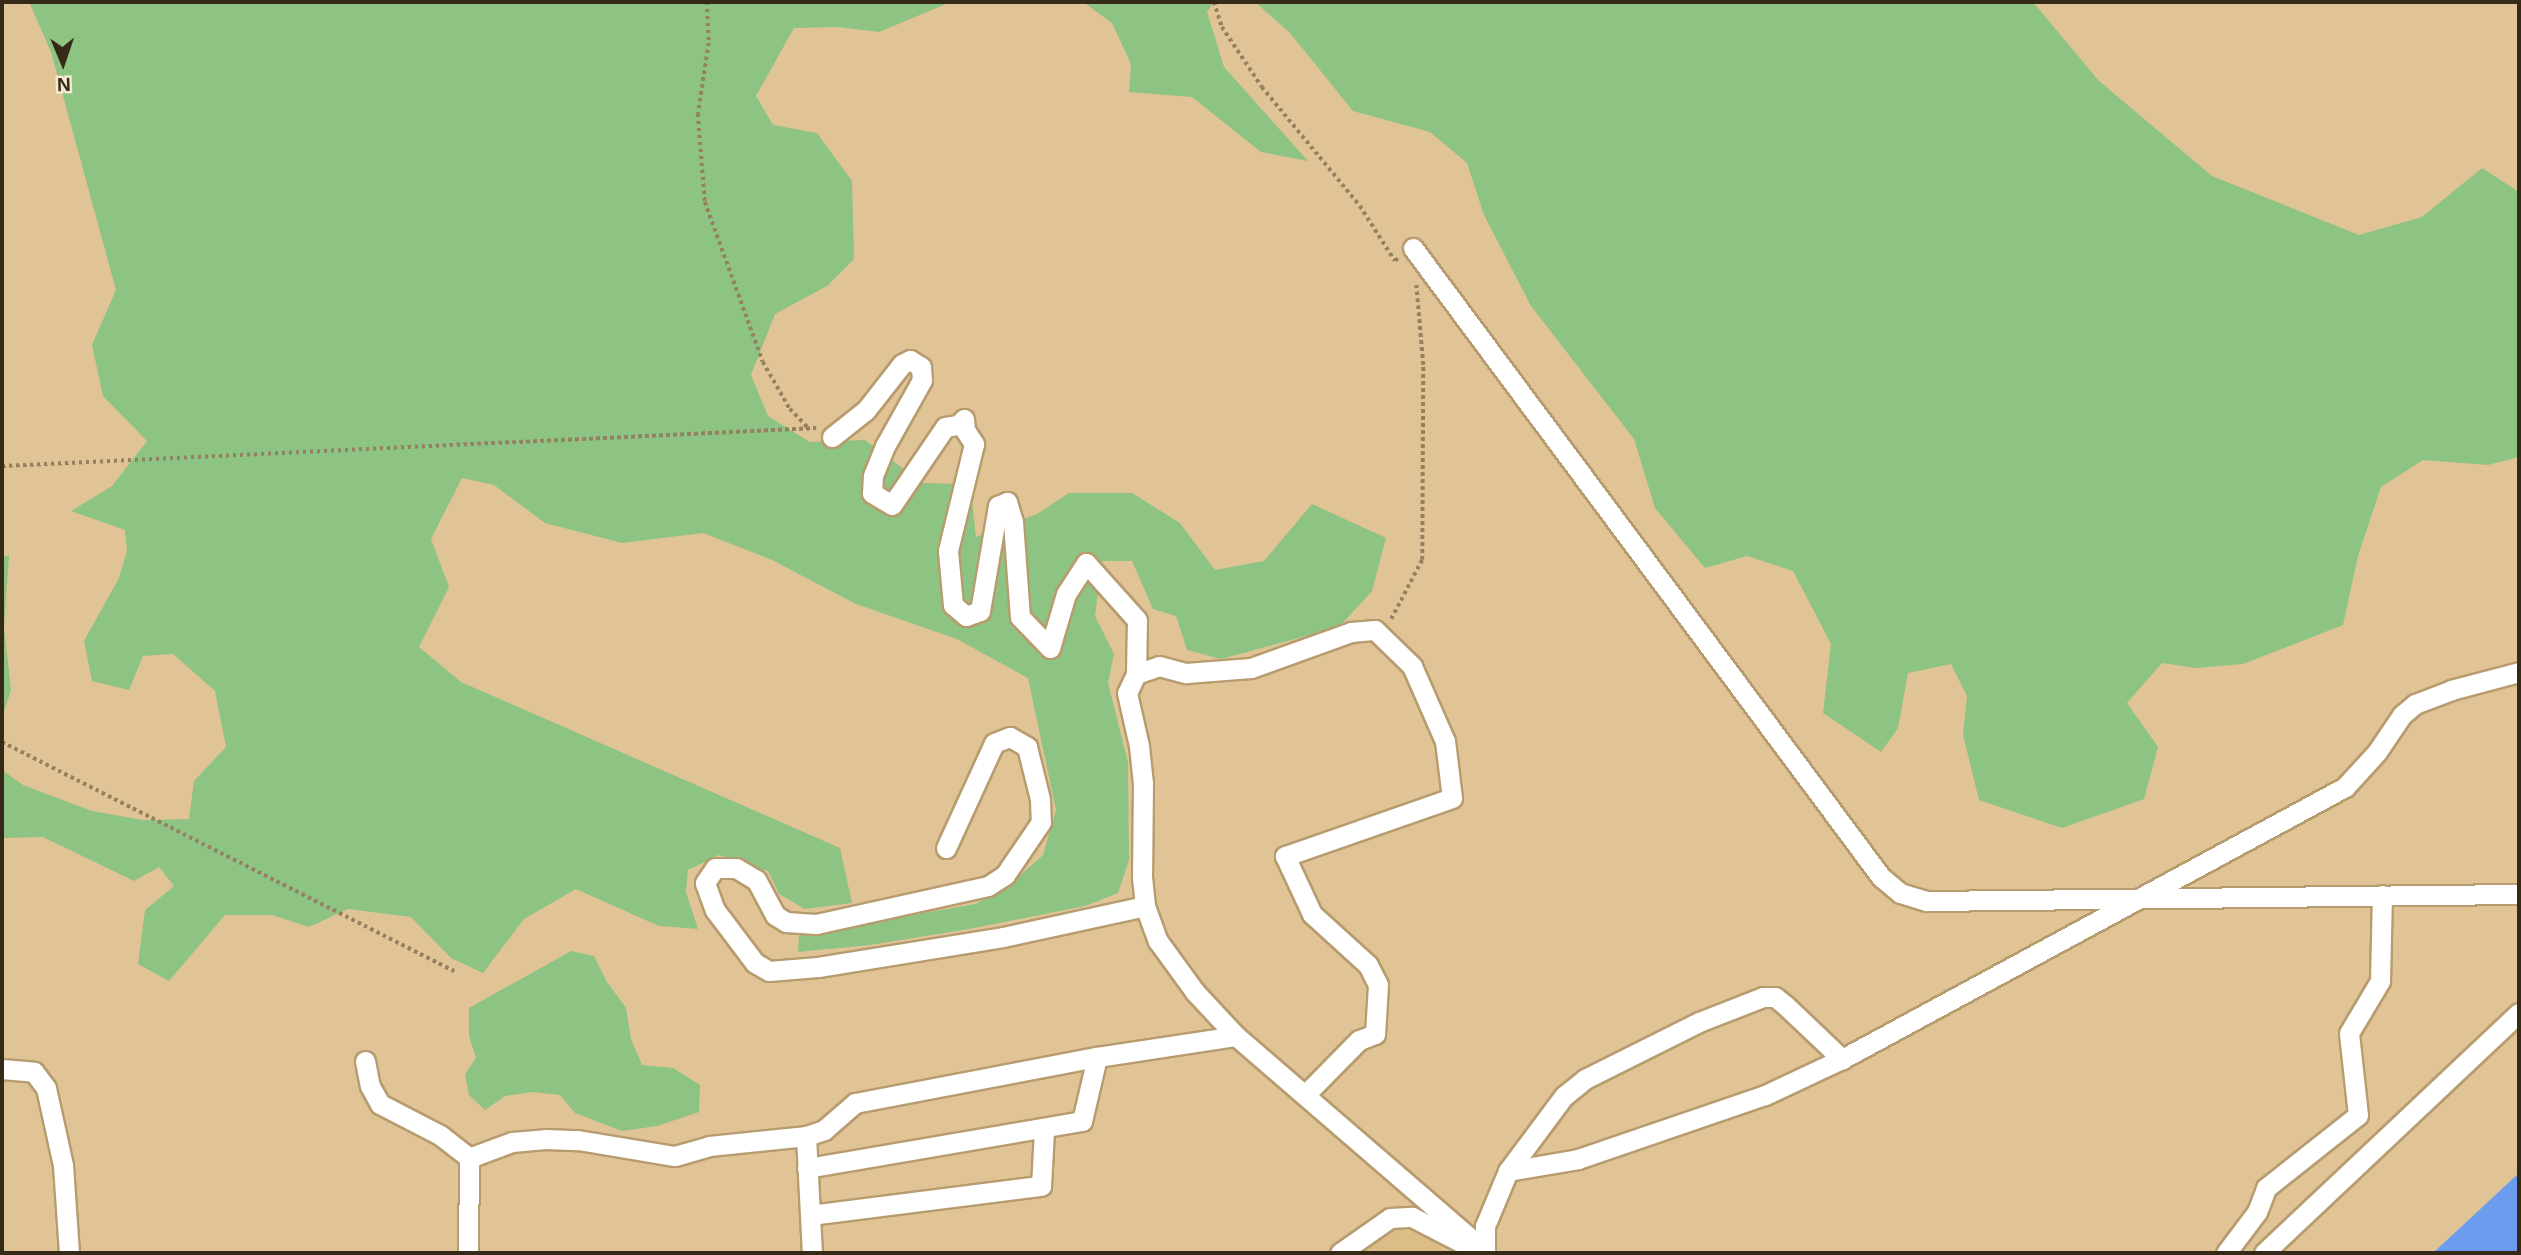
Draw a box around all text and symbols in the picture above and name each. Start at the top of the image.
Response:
north arrow [28,28,98,98]
text: N [57,74,71,95]

